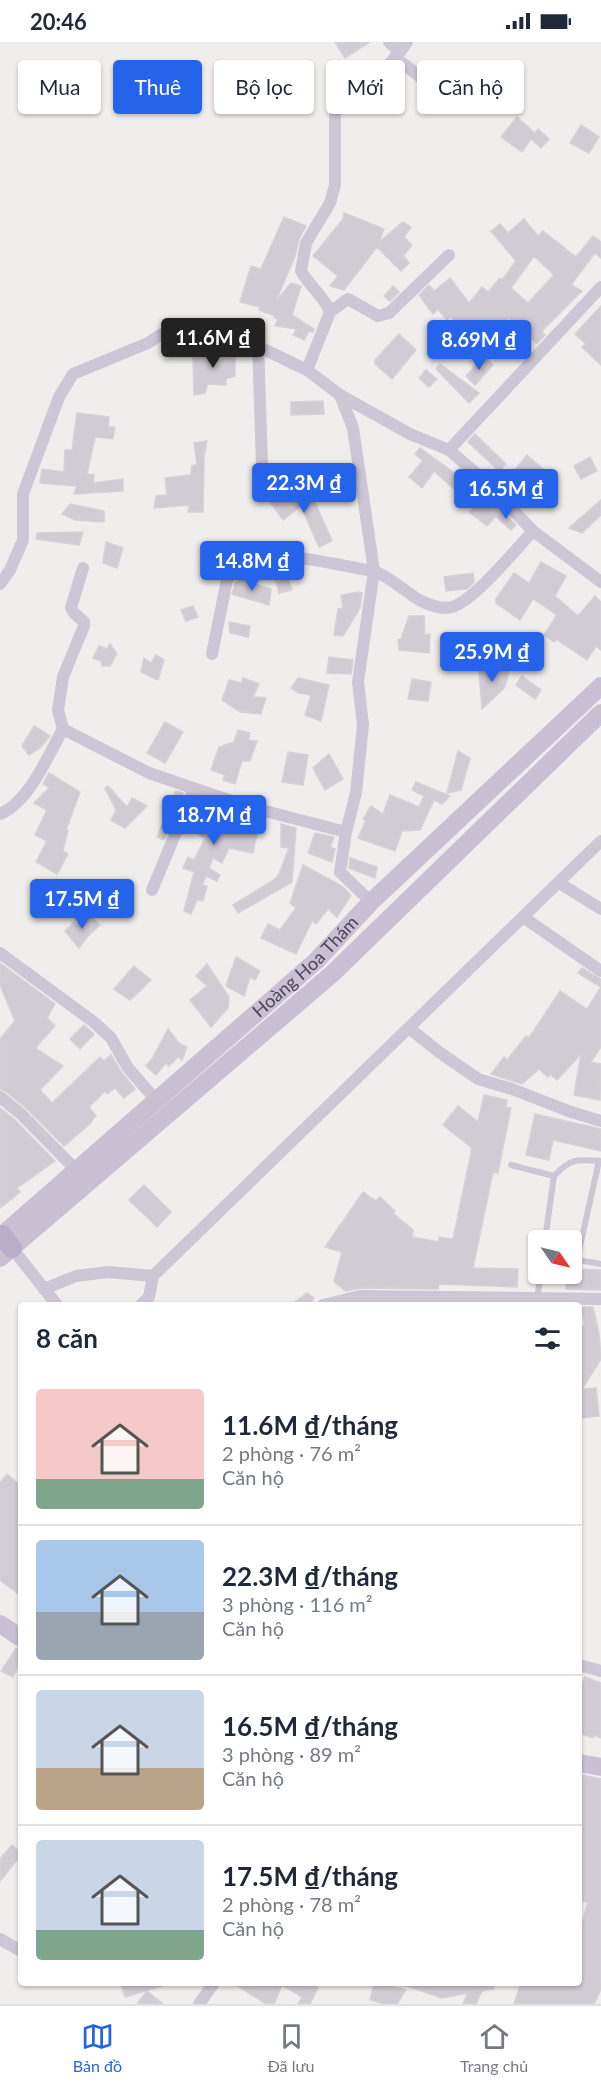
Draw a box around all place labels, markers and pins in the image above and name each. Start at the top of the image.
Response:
pin: 11.6M ₫ [158,318,268,369]
pin: 8.69M ₫ [424,320,534,371]
pin: 22.3M ₫ [249,463,359,514]
pin: 16.5M ₫ [451,469,561,520]
pin: 14.8M ₫ [197,541,307,592]
pin: 25.9M ₫ [437,632,547,683]
pin: 18.7M ₫ [159,795,269,846]
pin: 17.5M ₫ [27,879,137,930]

